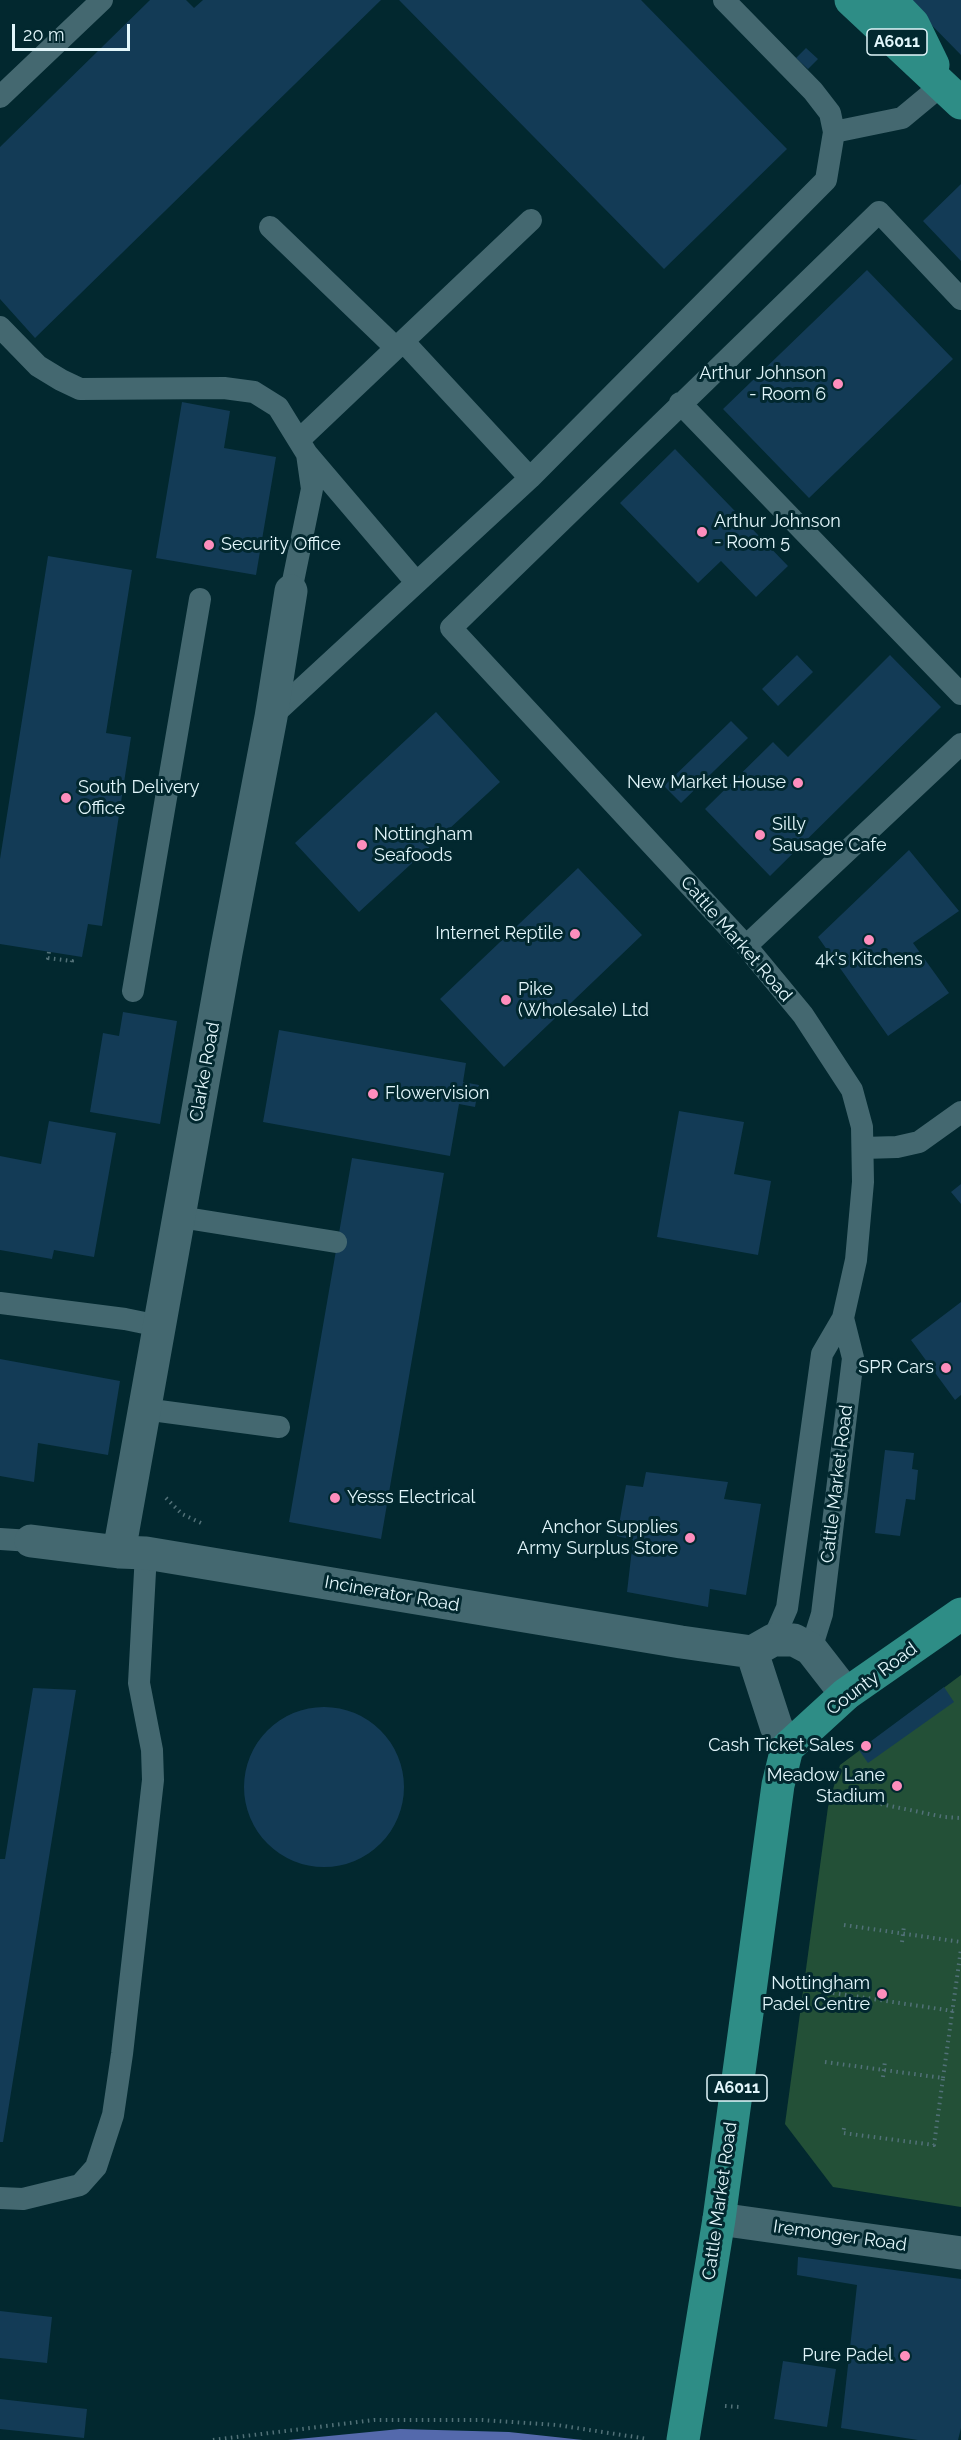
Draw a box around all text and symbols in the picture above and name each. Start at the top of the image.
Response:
scale bar [15,12,134,50]
text: 20 m [23,24,65,45]
road number: A6011 [867,29,927,55]
place label: Arthur Johnson - Room 6 [699,363,826,406]
marker: Arthur Johnson - Room 6 [831,377,845,391]
place label: Arthur Johnson - Room 5 [714,511,841,554]
marker: Arthur Johnson - Room 5 [695,525,709,539]
place label: Security Office [221,534,341,556]
marker: Security Office [202,538,216,552]
place label: New Market House [627,772,786,794]
marker: New Market House [791,776,805,790]
place label: South Delivery Office [78,777,200,820]
marker: South Delivery Office [59,791,73,805]
place label: Silly Sausage Cafe [772,814,887,856]
place label: Nottingham Seafoods [374,824,473,866]
marker: Silly Sausage Cafe [753,828,767,842]
marker: Nottingham Seafoods [355,838,369,852]
street label: Cattle Market Road [676,872,796,1006]
place label: Internet Reptile [435,923,563,945]
marker: Internet Reptile [568,927,582,941]
marker: 4k's Kitchens [862,933,876,947]
place label: 4k's Kitchens [815,949,923,971]
place label: Pike (Wholesale) Ltd [518,979,649,1022]
marker: Pike (Wholesale) Ltd [499,993,513,1007]
street label: Clarke Road [186,1021,224,1123]
place label: Flowervision [385,1083,489,1105]
marker: Flowervision [366,1087,380,1101]
place label: SPR Cars [858,1357,934,1379]
marker: SPR Cars [939,1361,953,1375]
street label: Cattle Market Road [817,1404,857,1564]
place label: Yesss Electrical [347,1487,475,1509]
marker: Yesss Electrical [328,1491,342,1505]
place label: Anchor Supplies Army Surplus Store [517,1517,678,1559]
marker: Anchor Supplies Army Surplus Store [683,1531,697,1545]
street label: Incinerator Road [323,1572,461,1616]
street label: County Road [822,1638,922,1720]
place label: Cash Ticket Sales [708,1735,854,1757]
marker: Cash Ticket Sales [859,1739,873,1753]
place label: Meadow Lane Stadium [767,1765,885,1808]
marker: Meadow Lane Stadium [890,1779,904,1793]
place label: Nottingham Padel Centre [762,1973,870,2016]
marker: Nottingham Padel Centre [875,1987,889,2001]
road number: A6011 [707,2075,767,2101]
street label: Cattle Market Road [698,2121,742,2281]
street label: Iremonger Road [772,2216,908,2256]
place label: Pure Padel [802,2345,893,2367]
marker: Pure Padel [898,2349,912,2363]

